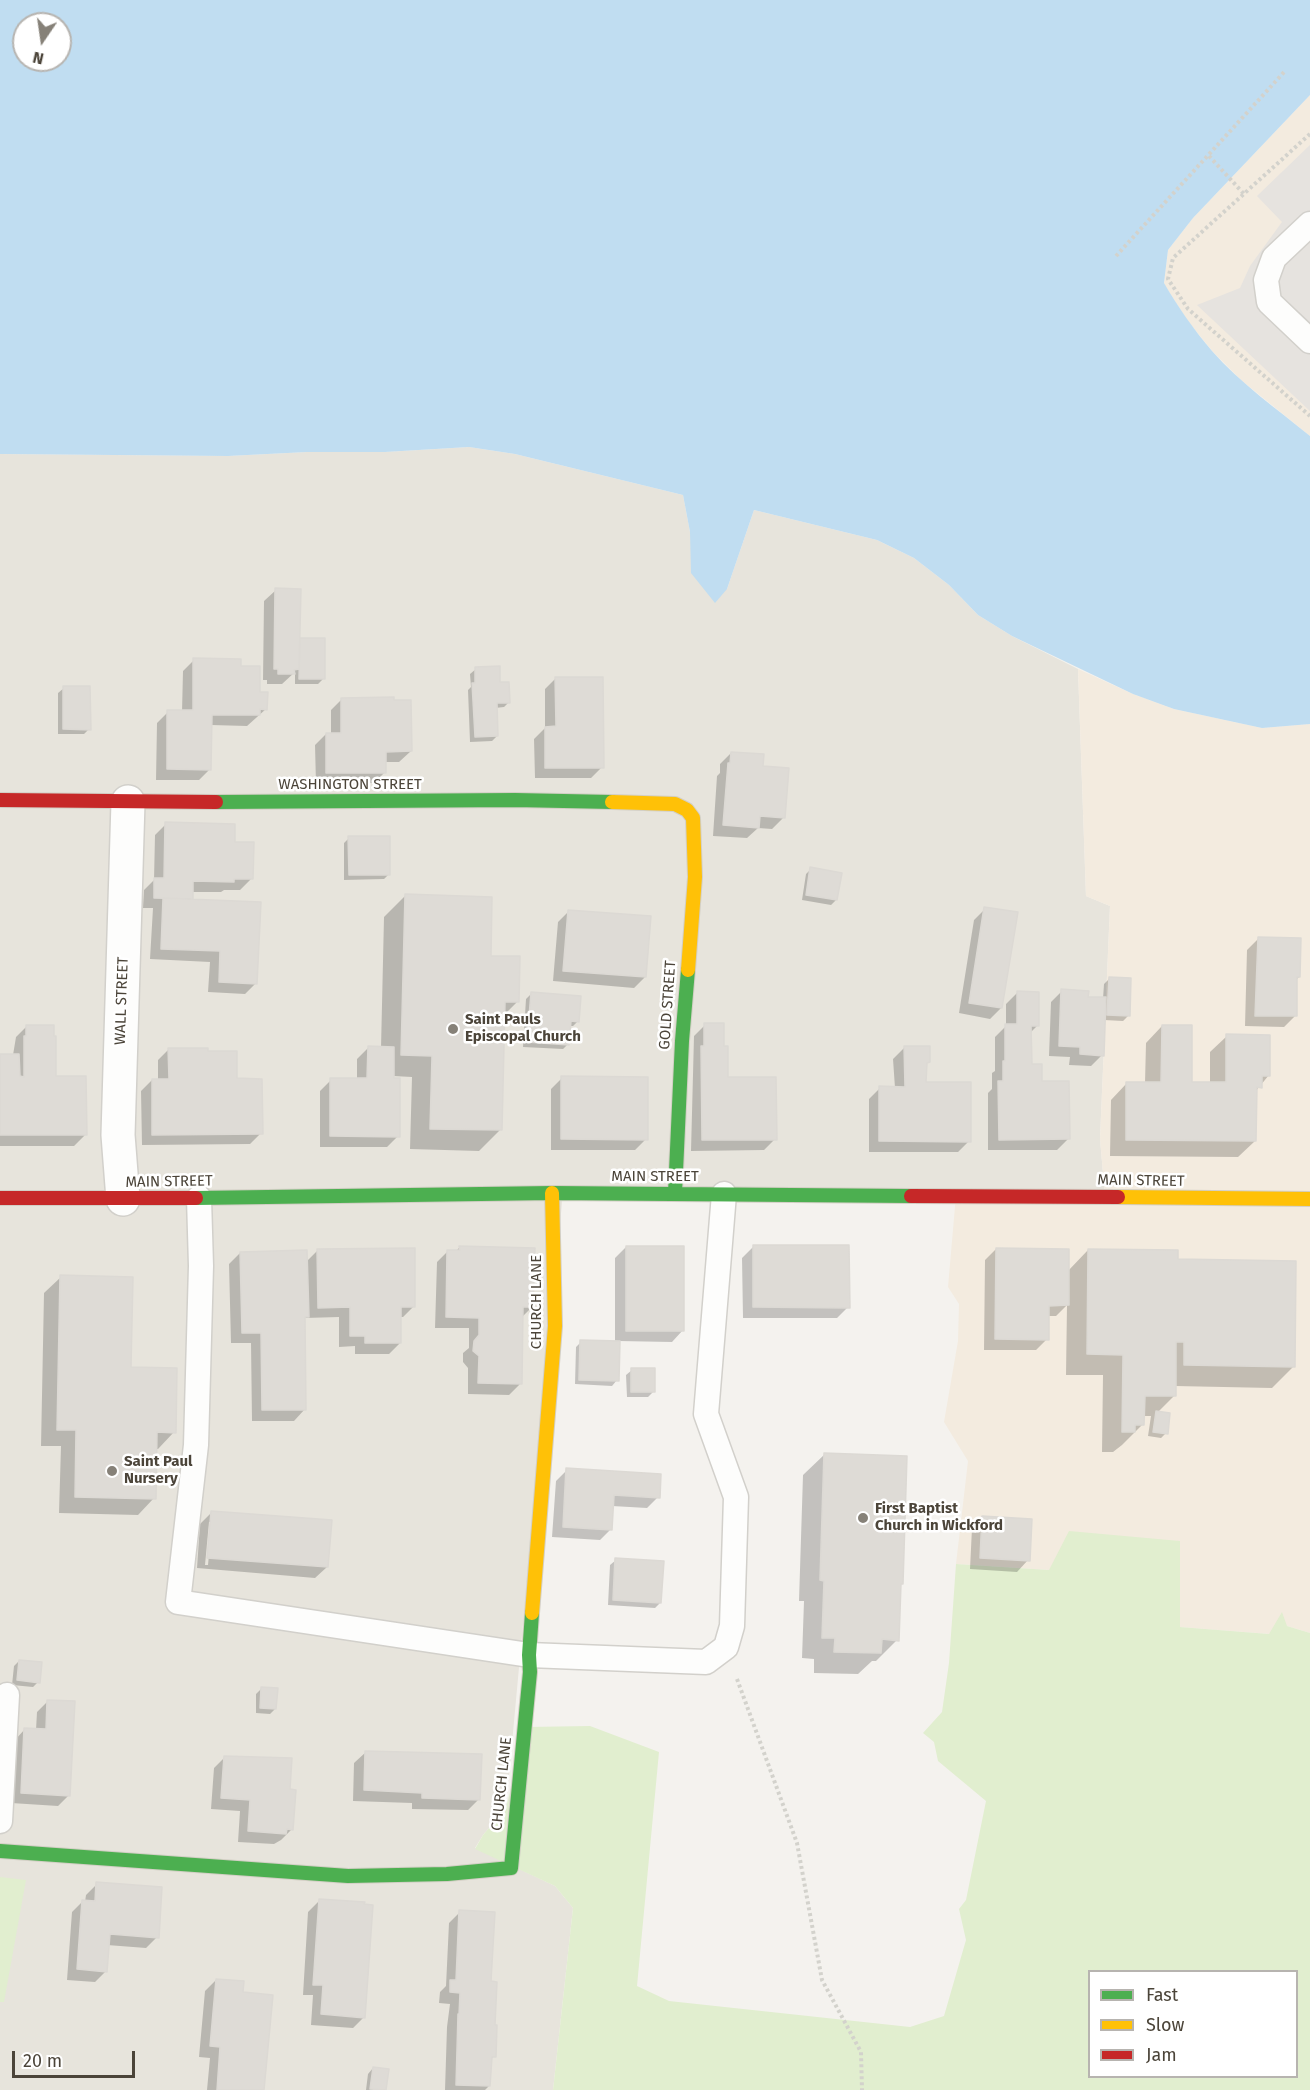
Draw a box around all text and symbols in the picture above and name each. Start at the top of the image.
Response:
north arrow [12,12,72,72]
text: N [31,48,46,69]
street label: WASHINGTON STREET [278,776,422,794]
street label: WALL STREET [111,957,133,1045]
street label: GOLD STREET [656,960,680,1050]
place label: Saint Pauls Episcopal Church [465,1011,581,1046]
marker: Saint Pauls Episcopal Church [446,1022,460,1036]
street label: MAIN STREET [611,1168,699,1186]
street label: MAIN STREET [1097,1171,1185,1191]
street label: MAIN STREET [125,1172,213,1192]
street label: CHURCH LANE [528,1255,546,1349]
place label: Saint Paul Nursery [124,1453,193,1488]
marker: Saint Paul Nursery [105,1464,119,1478]
place label: First Baptist Church in Wickford [875,1500,1003,1535]
marker: First Baptist Church in Wickford [856,1511,870,1525]
street label: CHURCH LANE [488,1736,516,1832]
legend [1088,1970,1298,2078]
text: Fast [1146,1984,1178,2006]
text: Slow [1146,2014,1184,2036]
scale bar [15,2039,138,2077]
text: Jam [1146,2044,1177,2066]
text: 20 m [23,2050,62,2072]

